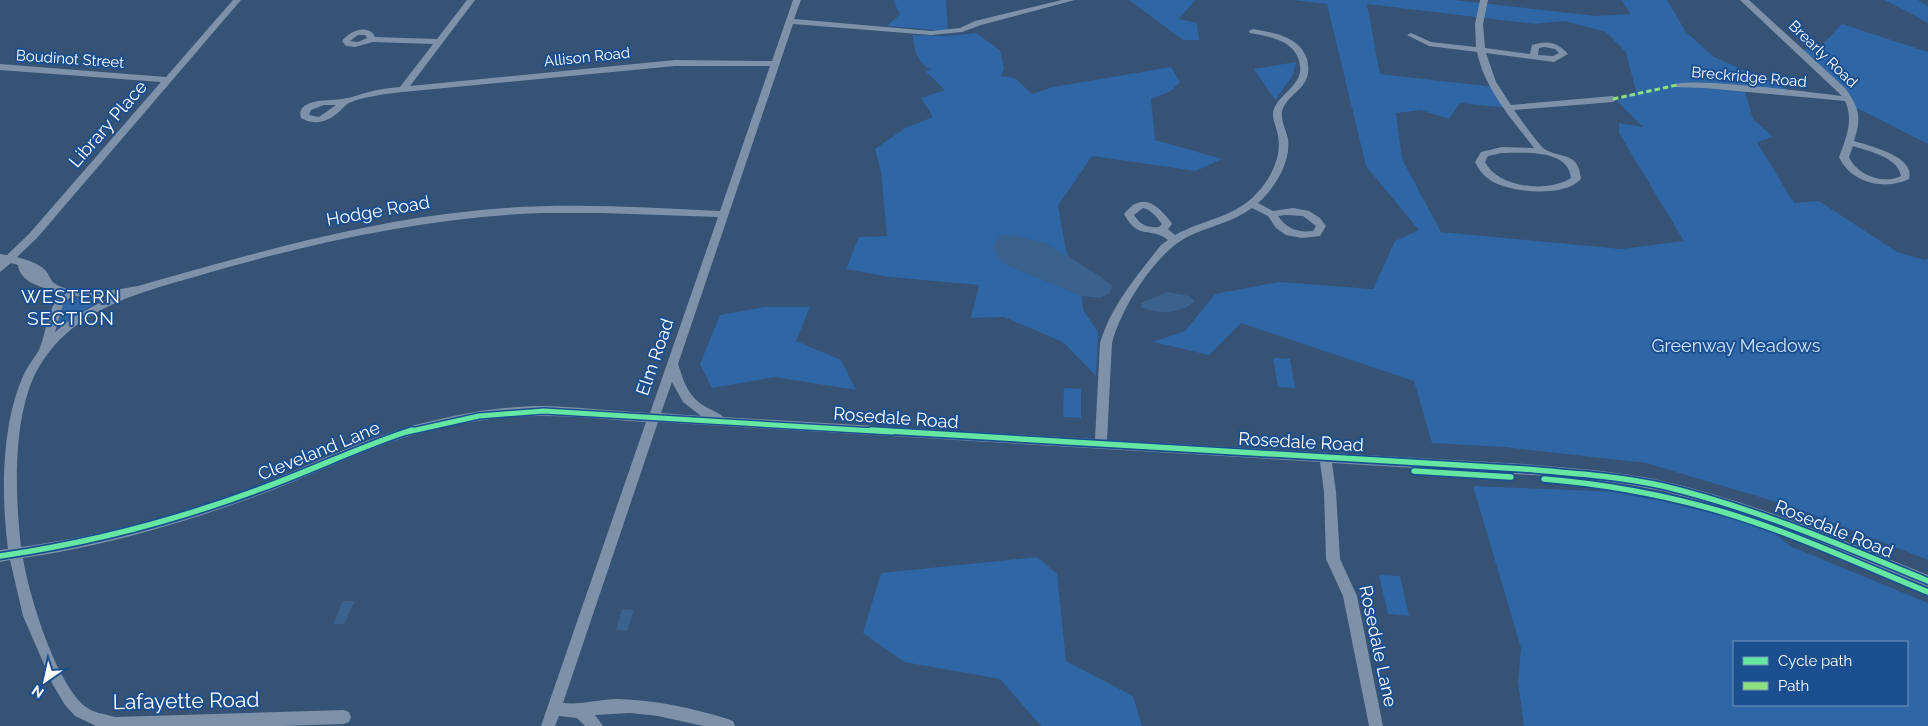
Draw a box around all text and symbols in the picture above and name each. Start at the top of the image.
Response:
street label: Brearly Road [1785,17,1861,91]
street label: Allison Road [543,44,631,70]
street label: Boudinot Street [15,46,125,72]
street label: Breckridge Road [1691,63,1807,91]
street label: Library Place [64,76,151,171]
street label: Hodge Road [325,191,431,230]
district label: WESTERN SECTION [21,285,121,329]
street label: Elm Road [632,316,678,398]
park label: Greenway Meadows [1652,335,1821,356]
street label: Rosedale Road [833,403,959,432]
street label: Cleveland Lane [255,416,383,485]
street label: Rosedale Road [1238,428,1364,455]
street label: Rosedale Road [1772,495,1896,562]
street label: Rosedale Lane [1355,583,1402,709]
legend [1733,641,1908,706]
text: Cycle path [1778,652,1852,670]
north arrow [20,656,70,706]
text: Path [1778,677,1809,695]
text: N [29,682,47,701]
street label: Lafayette Road [112,687,260,714]

